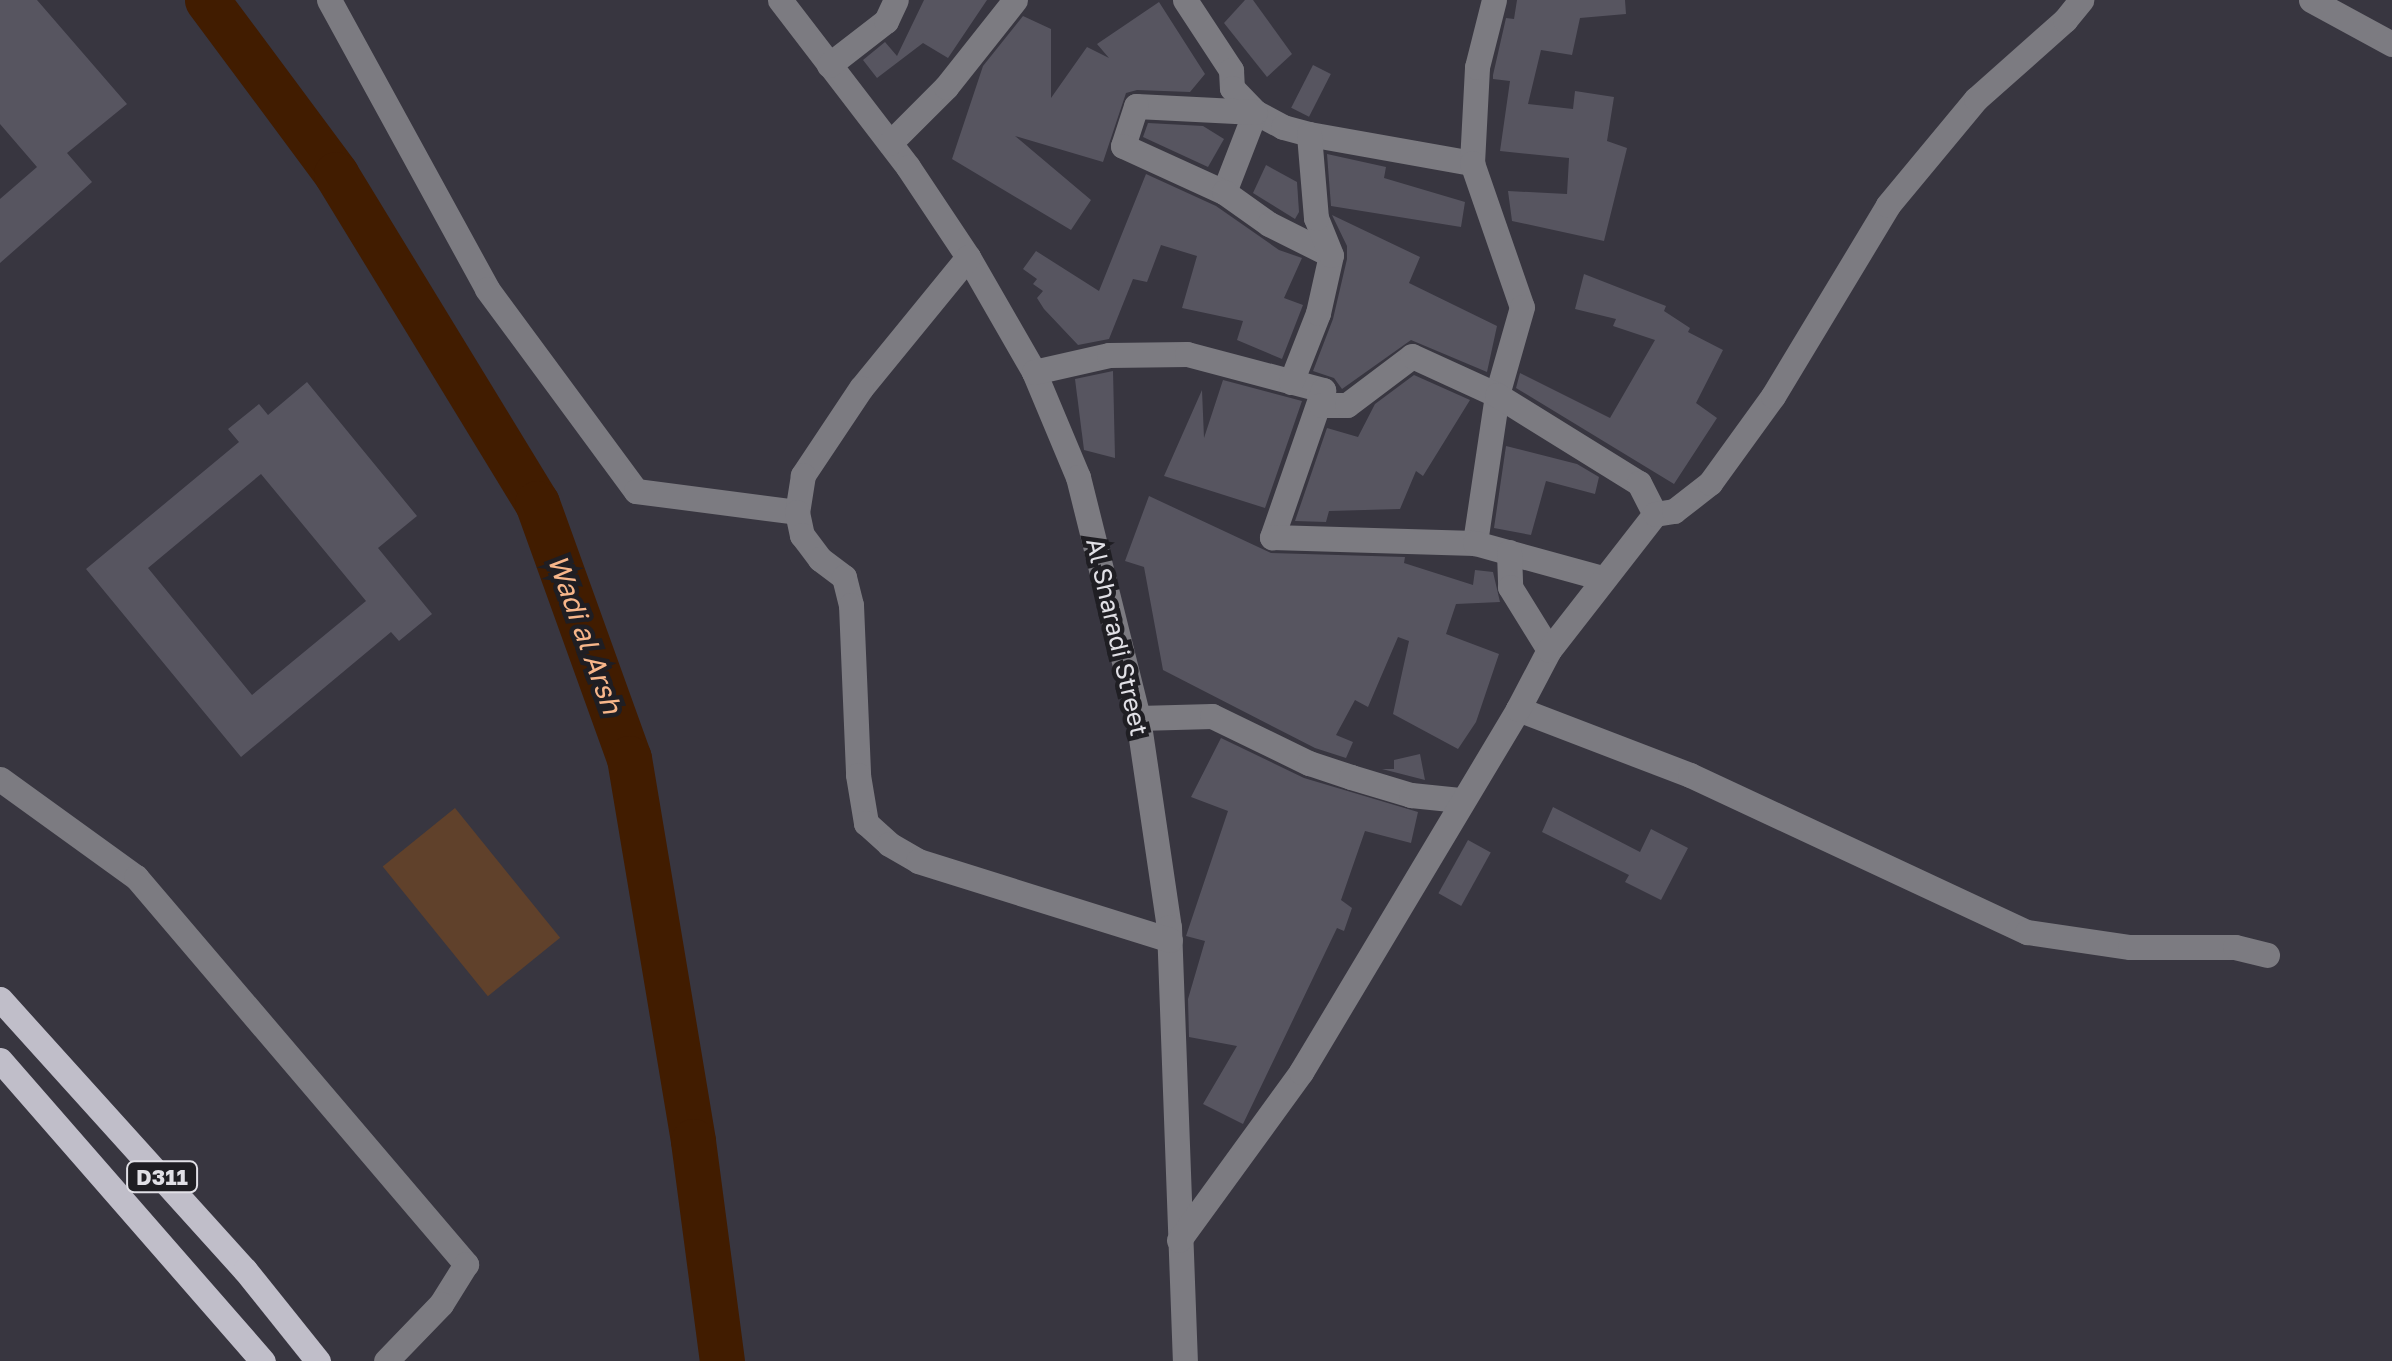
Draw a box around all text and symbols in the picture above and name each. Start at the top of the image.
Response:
street label: Al Sharadi Street [1080,535,1154,739]
water label: Wadi al Arsh [541,550,629,718]
road number: D311 [124,1160,200,1194]

